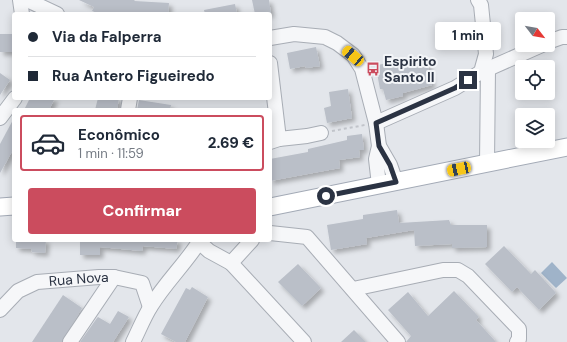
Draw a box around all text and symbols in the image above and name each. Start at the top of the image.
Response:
north arrow [515,12,555,52]
map controls [515,12,555,148]
callout: 1 min [435,22,501,50]
text: Via da Falperra [52,27,162,47]
text: 1 min [452,27,484,44]
car [340,44,366,68]
place label: Espirito Santo II [384,52,437,86]
button: locate [515,60,555,100]
bus stop icon: Espirito Santo II [365,61,381,77]
text: Rua Antero Figueiredo [52,66,215,86]
route end [459,71,477,89]
button: layers [515,108,555,148]
icon: car [30,125,66,161]
text: Econômico [78,125,160,145]
text: 2.69 € [208,133,254,153]
text: 1 min · 11:59 [78,145,144,162]
car [446,161,472,177]
route start [317,187,335,205]
button: Confirmar [28,188,256,234]
street label: Rua Nova [48,268,109,290]

